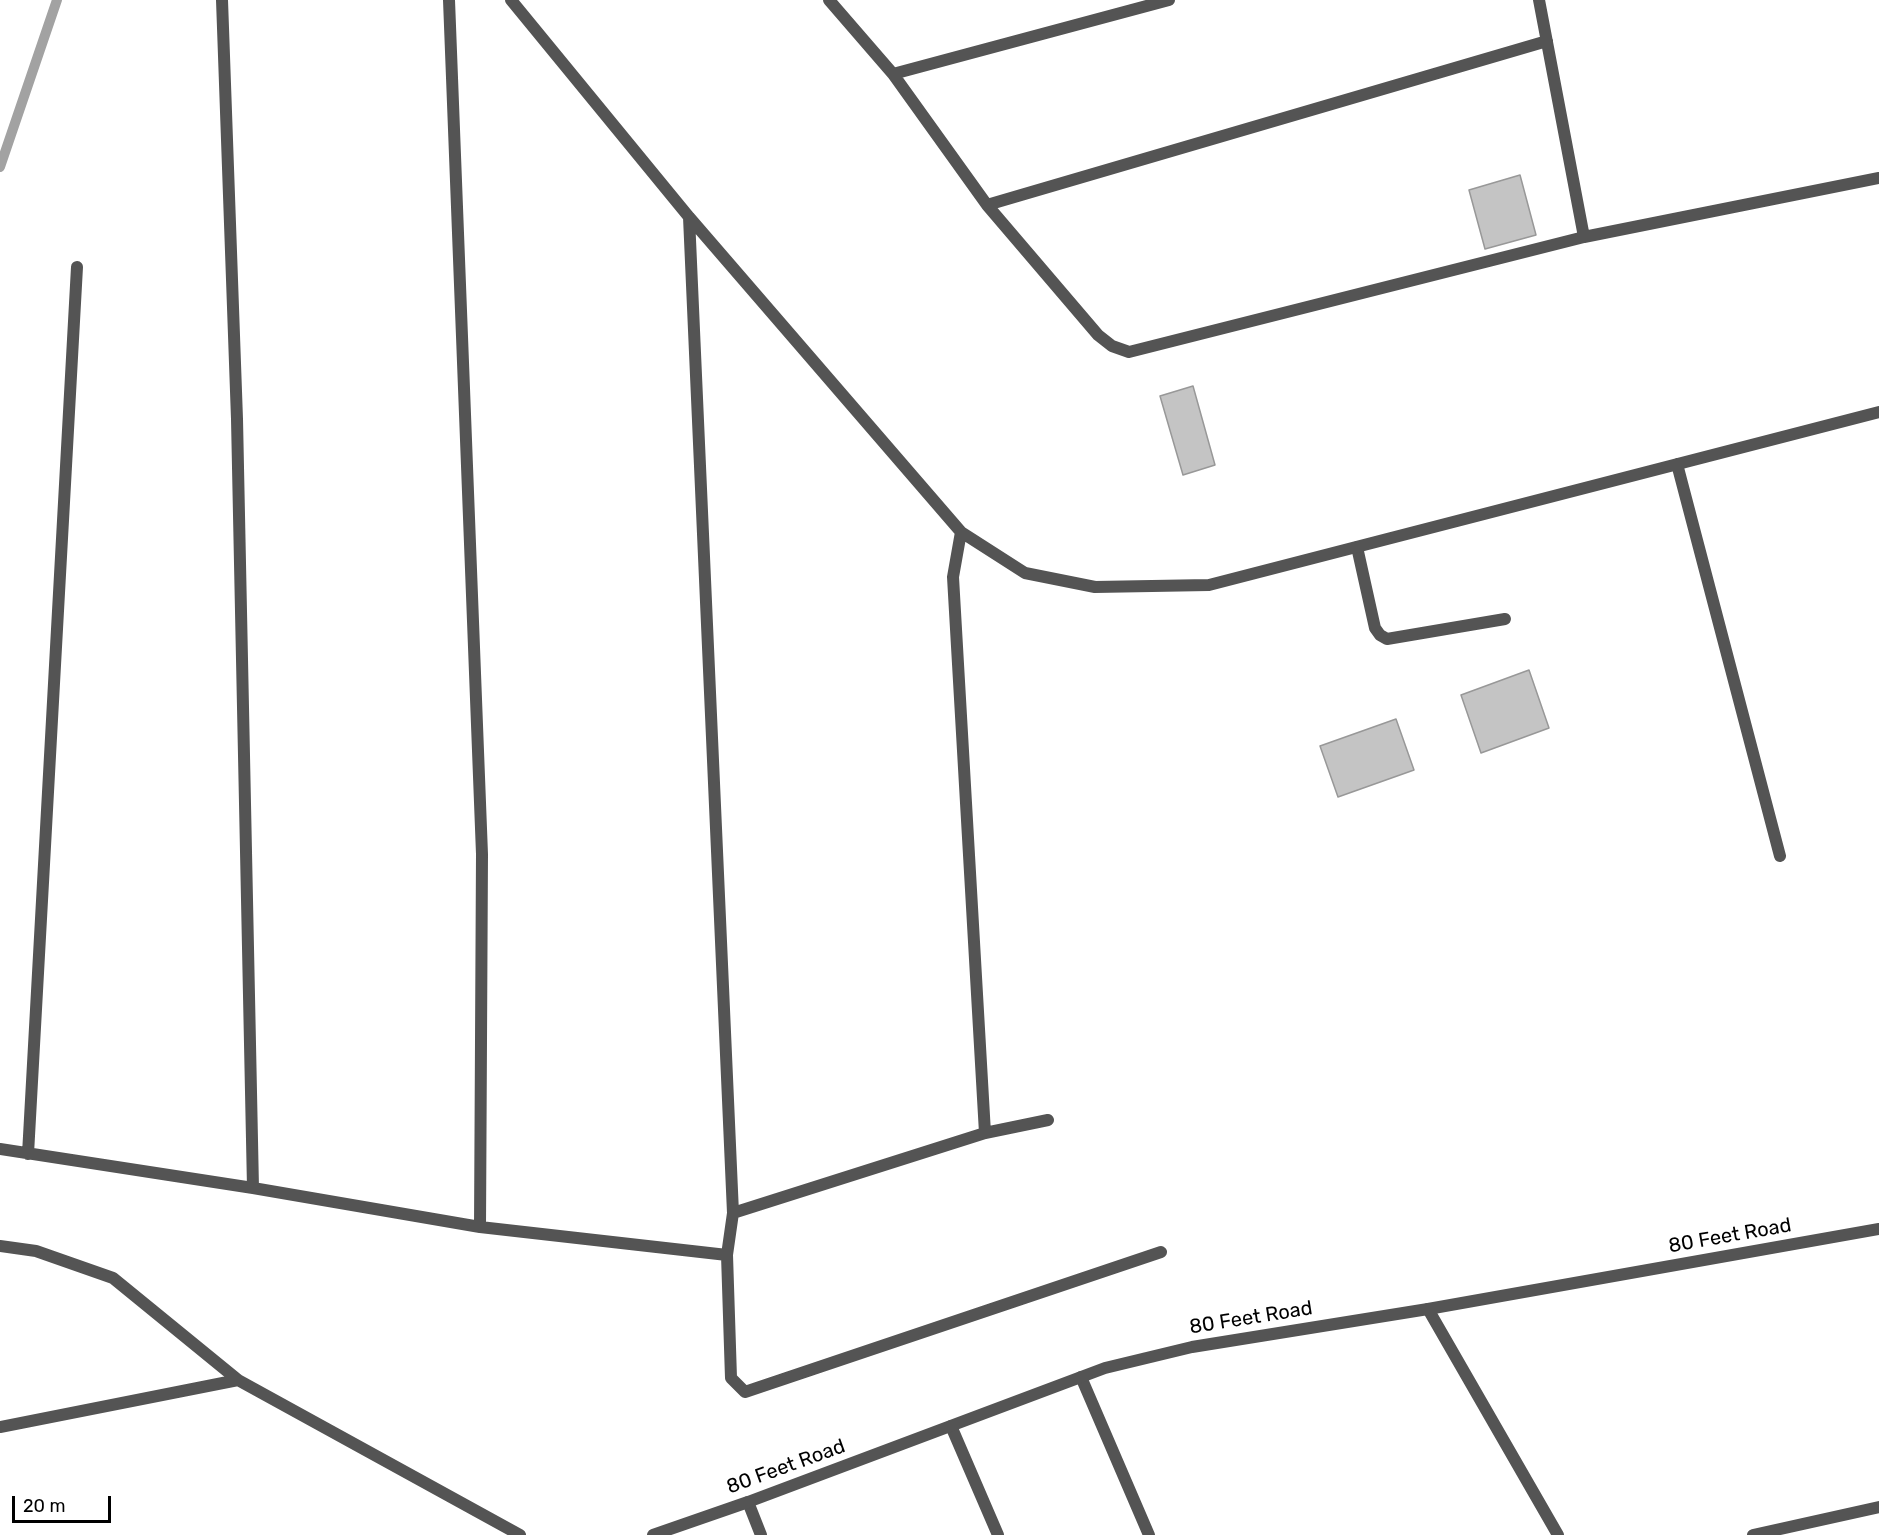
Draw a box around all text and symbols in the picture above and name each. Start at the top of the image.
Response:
street label: 80 Feet Road [1667,1213,1793,1259]
street label: 80 Feet Road [1188,1296,1314,1340]
street label: 80 Feet Road [724,1434,848,1500]
scale bar [15,1484,114,1522]
text: 20 m [23,1495,65,1517]

